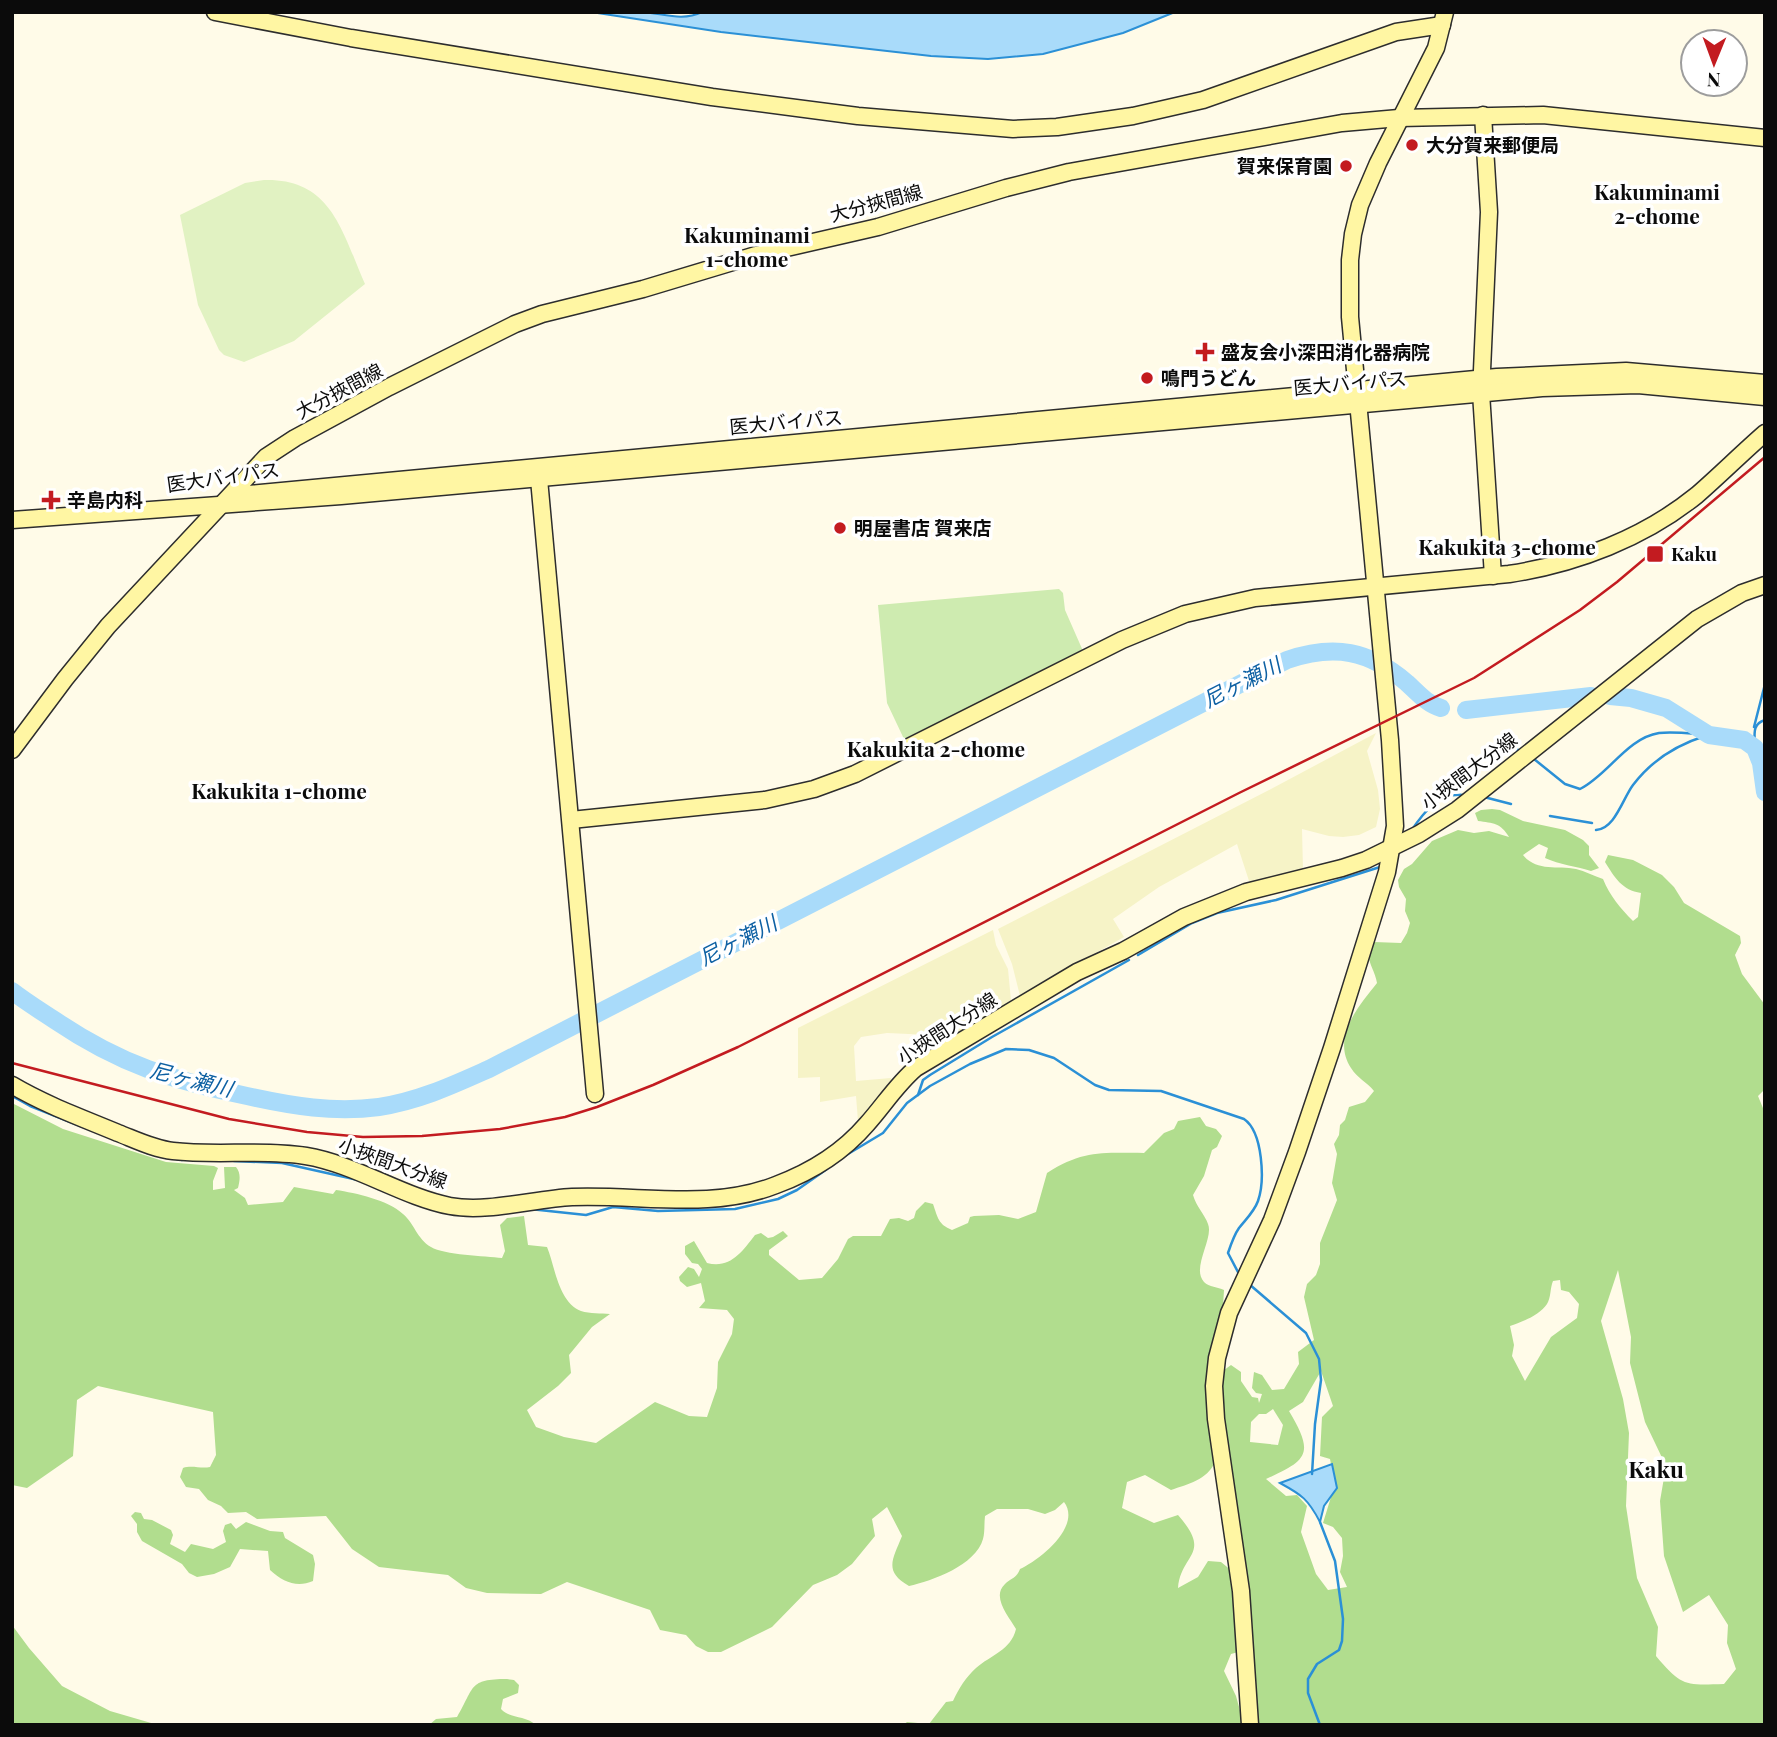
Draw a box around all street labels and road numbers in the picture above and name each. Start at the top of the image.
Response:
street label: 大分挾間線 [826,177,925,227]
street label: 大分挾間線 [290,356,387,424]
street label: 医大バイパス [1292,364,1408,400]
street label: 医大バイパス [728,403,844,439]
street label: 医大バイパス [165,455,281,497]
street label: 小挾間大分線 [1415,726,1522,815]
street label: 小挾間大分線 [892,985,1001,1069]
street label: 小挾間大分線 [335,1130,451,1194]

